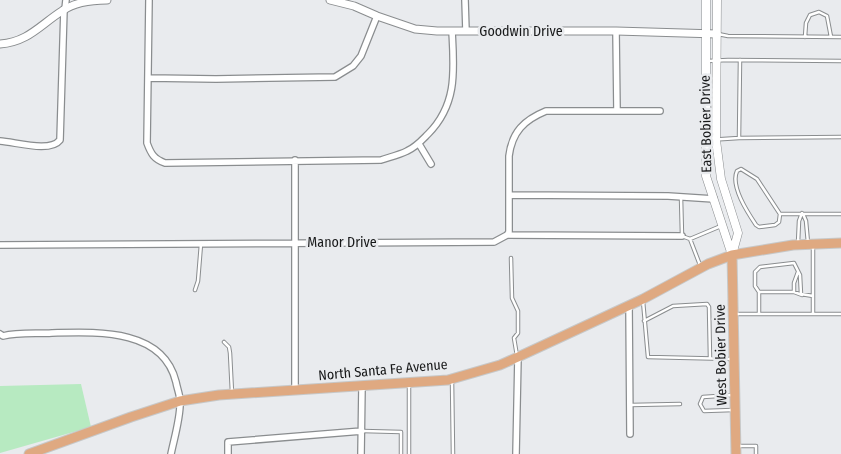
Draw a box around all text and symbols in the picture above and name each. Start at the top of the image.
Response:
street label: Goodwin Drive [479,23,563,40]
street label: East Bobier Drive [697,75,715,173]
street label: Manor Drive [307,234,377,251]
street label: West Bobier Drive [712,304,730,406]
street label: North Santa Fe Avenue [318,356,448,384]

